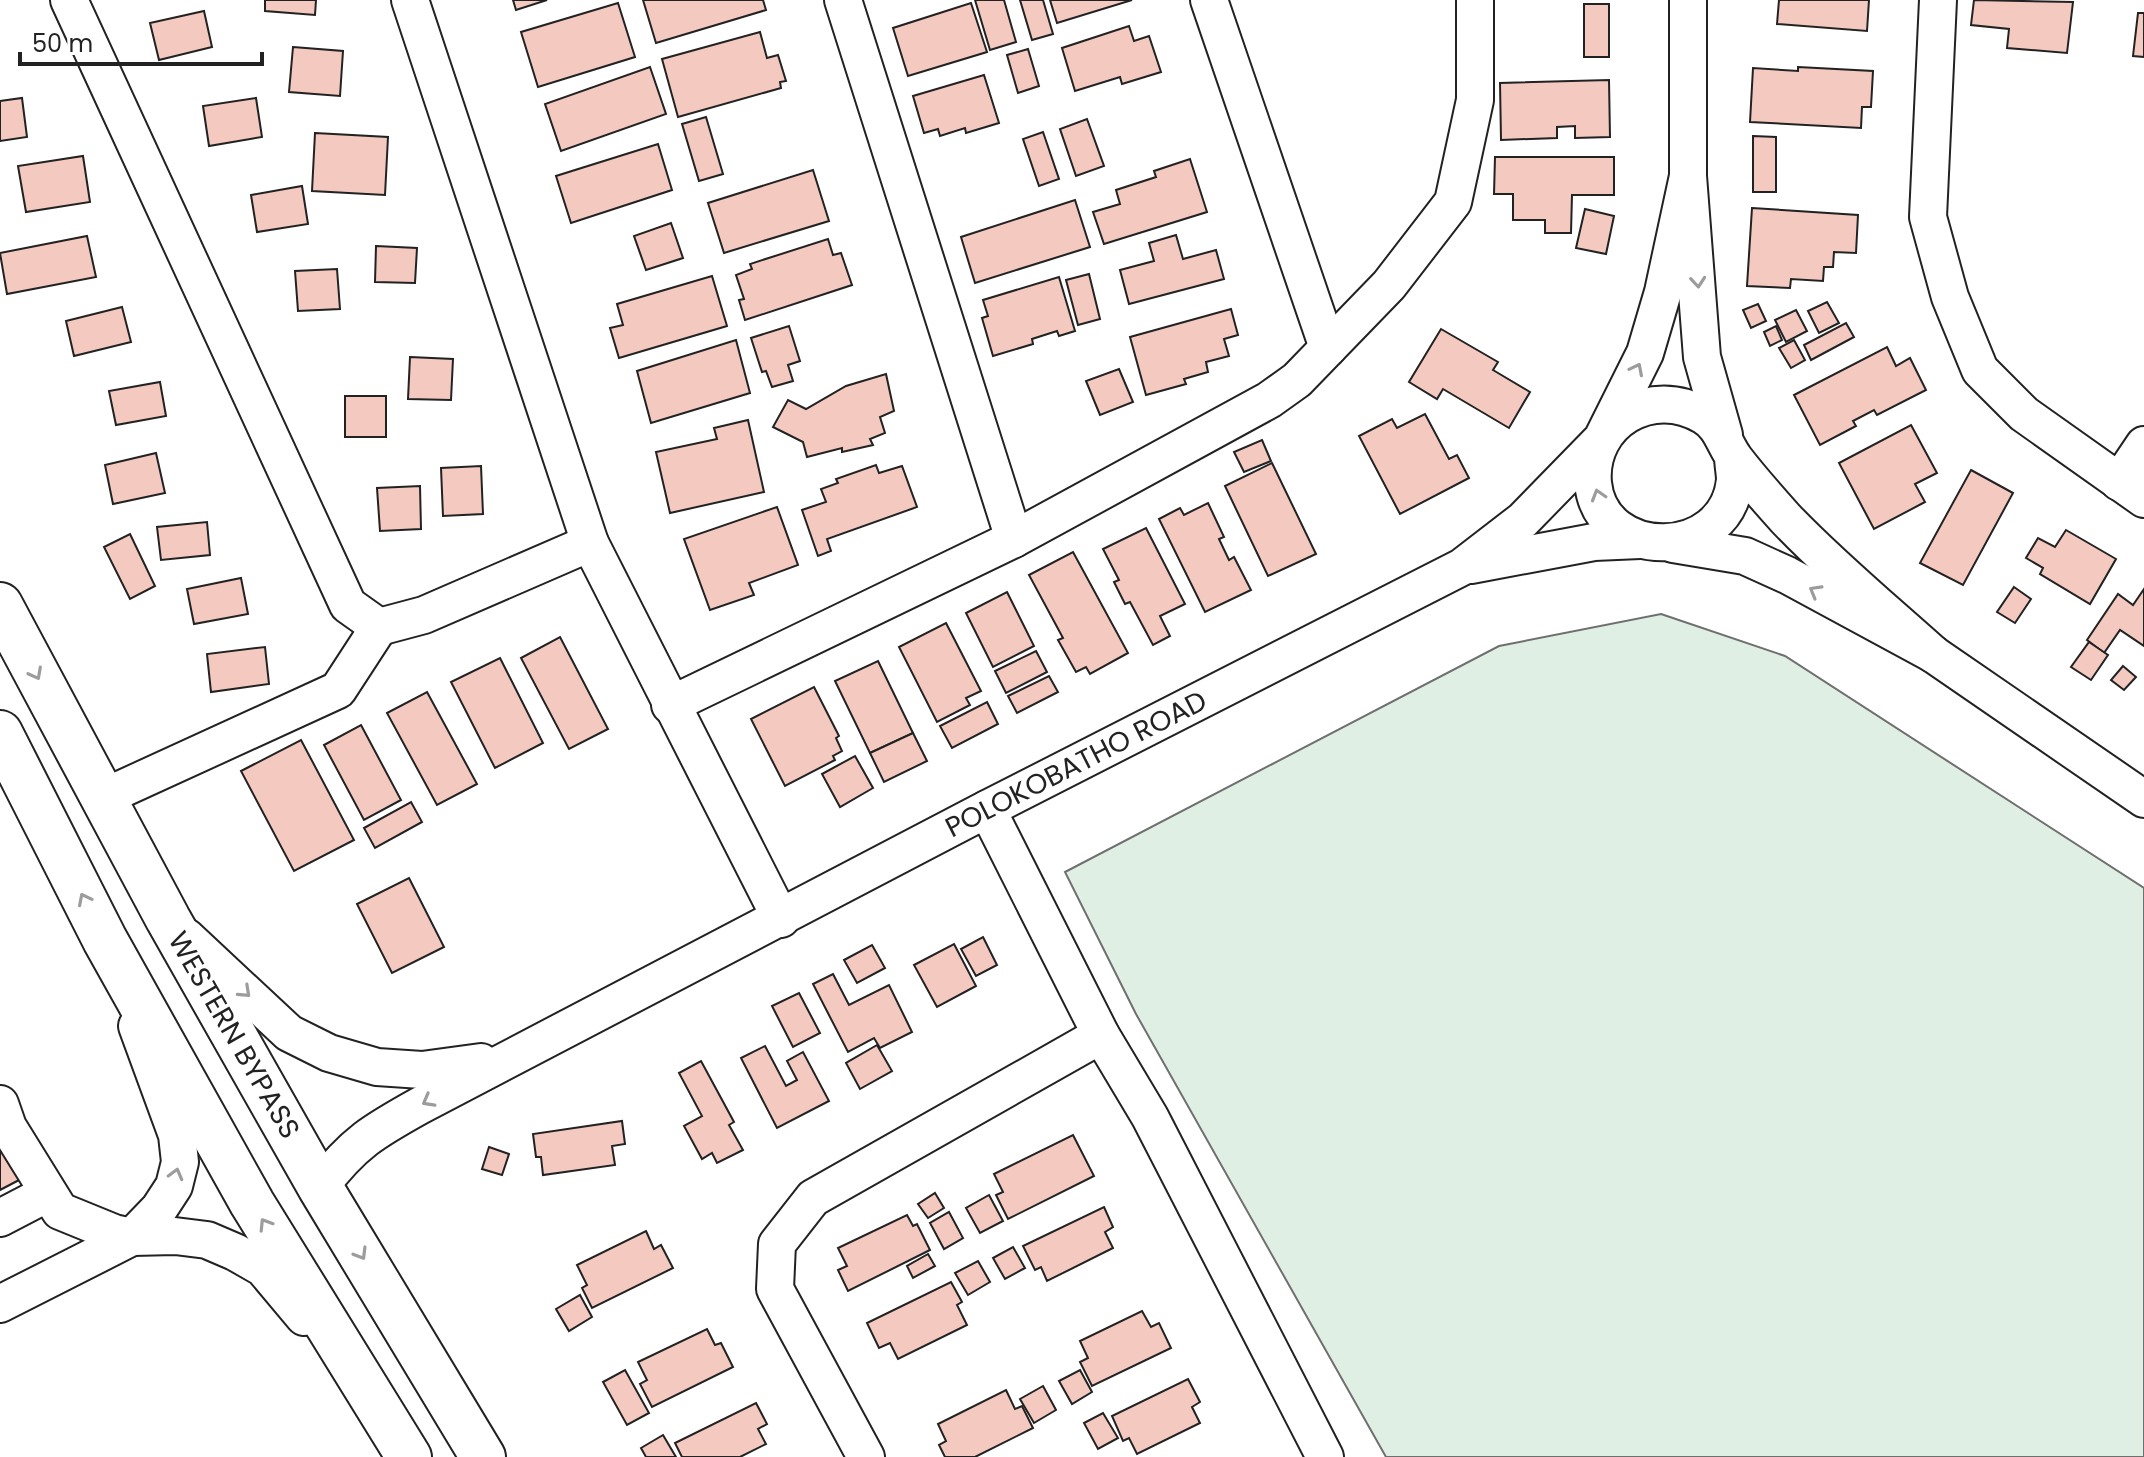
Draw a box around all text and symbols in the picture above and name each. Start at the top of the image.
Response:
scale bar [20,16,262,66]
text: 50 m [32,27,93,60]
one-way arrow [1689,276,1706,289]
one-way arrow [1627,363,1643,378]
one-way arrow [1591,489,1607,503]
one-way arrow [1810,585,1824,601]
one-way arrow [27,666,42,681]
street label: POLOKOBATHO ROAD [938,681,1214,847]
one-way arrow [78,893,94,908]
street label: WESTERN BYPASS [159,924,309,1146]
one-way arrow [236,982,250,997]
one-way arrow [422,1091,437,1106]
one-way arrow [167,1168,184,1182]
one-way arrow [259,1218,274,1233]
one-way arrow [351,1245,367,1260]

